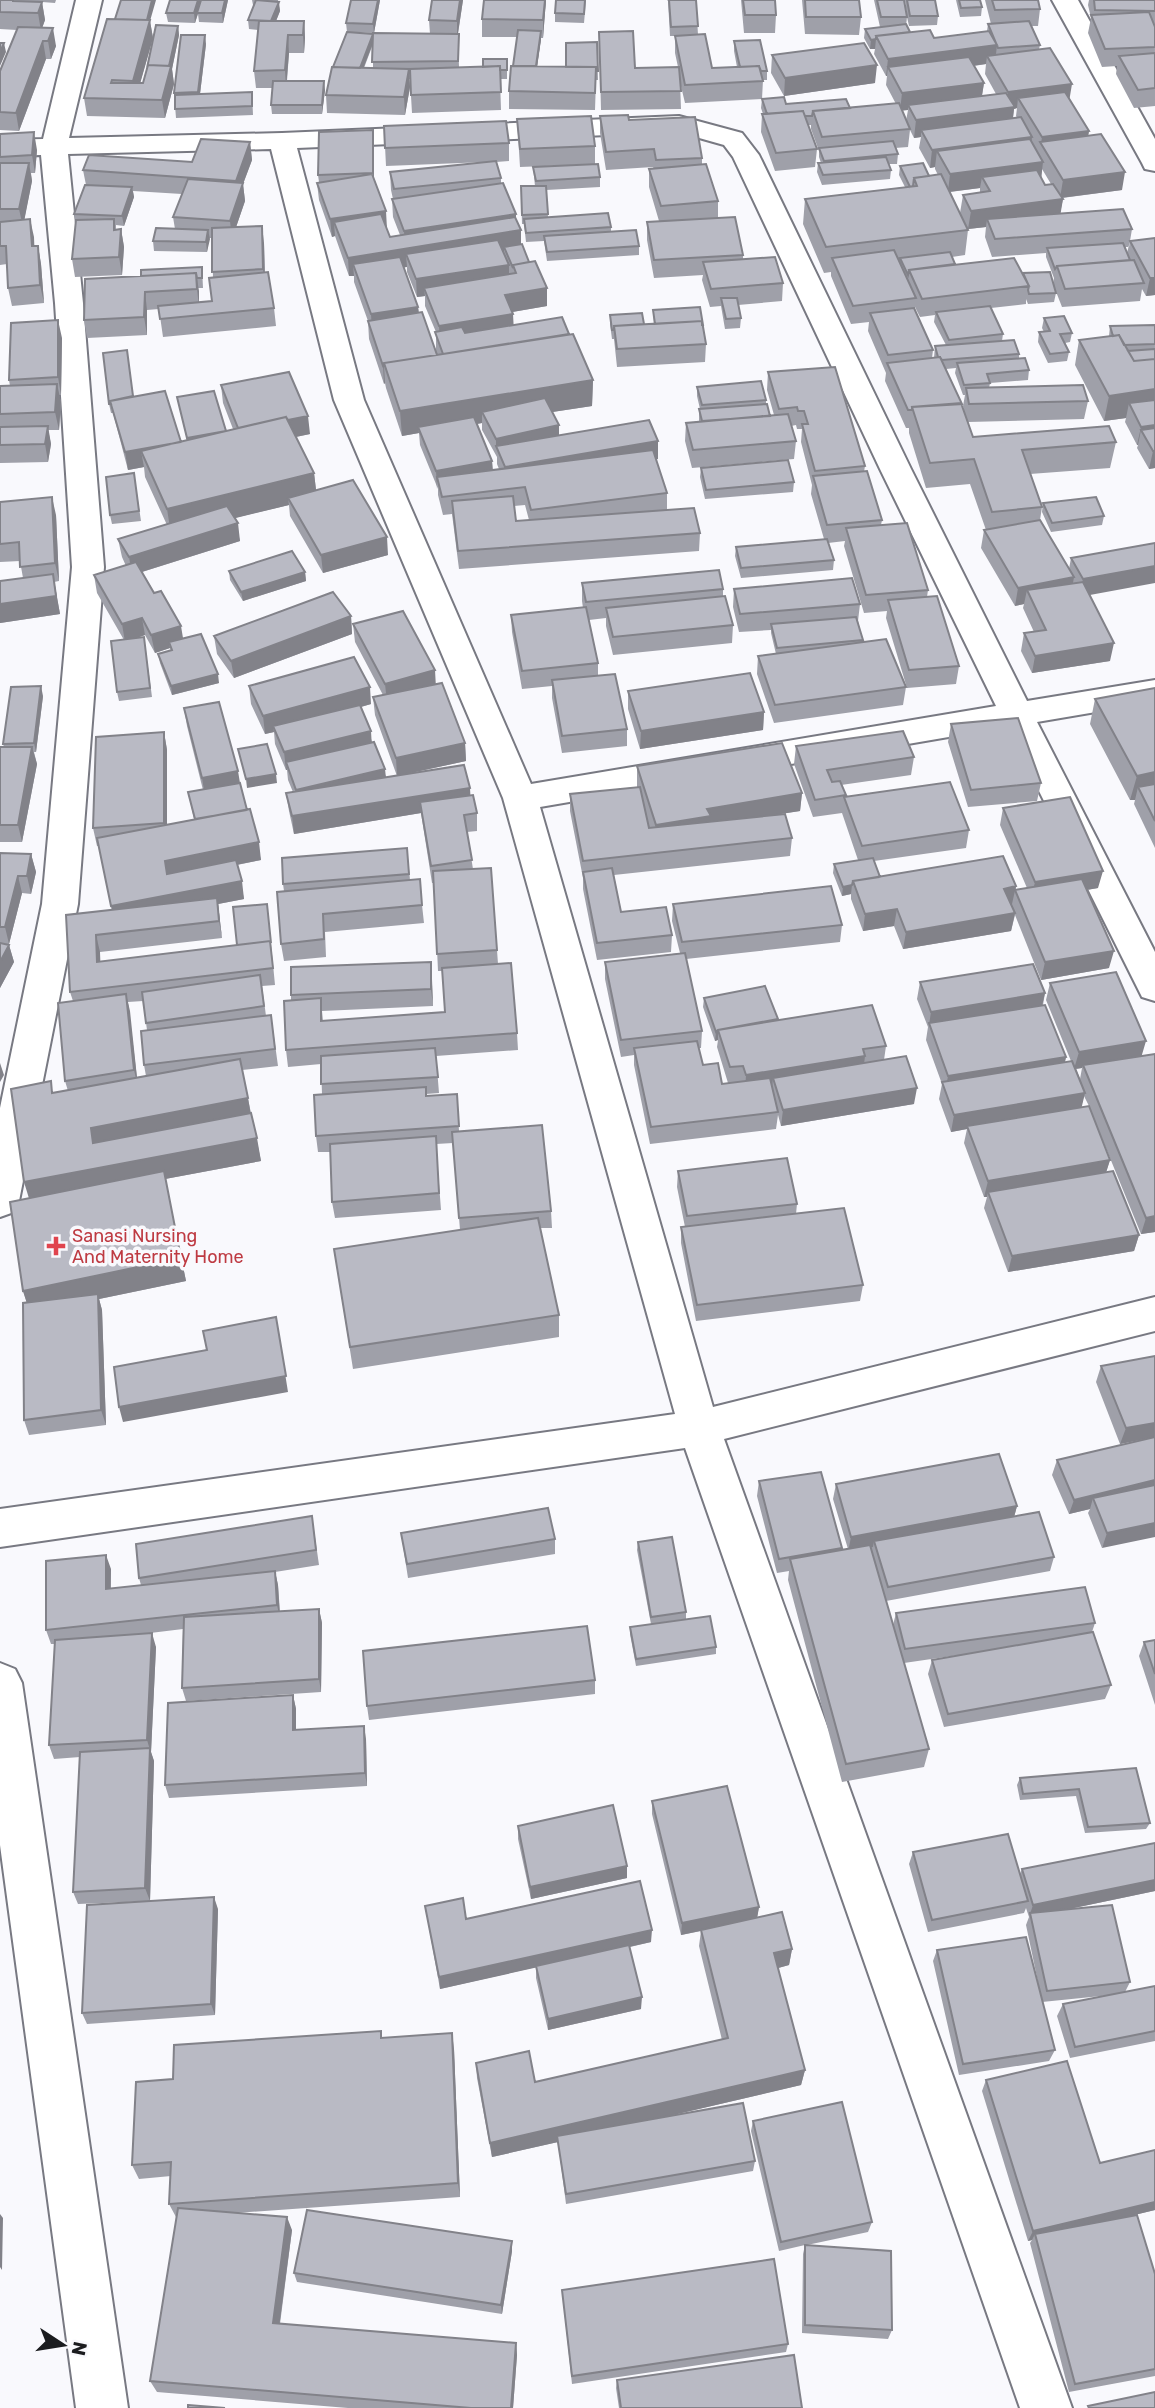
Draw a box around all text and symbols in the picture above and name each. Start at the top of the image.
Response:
place label: Sanasi Nursing And Maternity Home [72,1225,244,1268]
marker: Sanasi Nursing And Maternity Home [46,1236,66,1256]
north arrow [28,2310,98,2380]
text: N [66,2339,92,2358]

